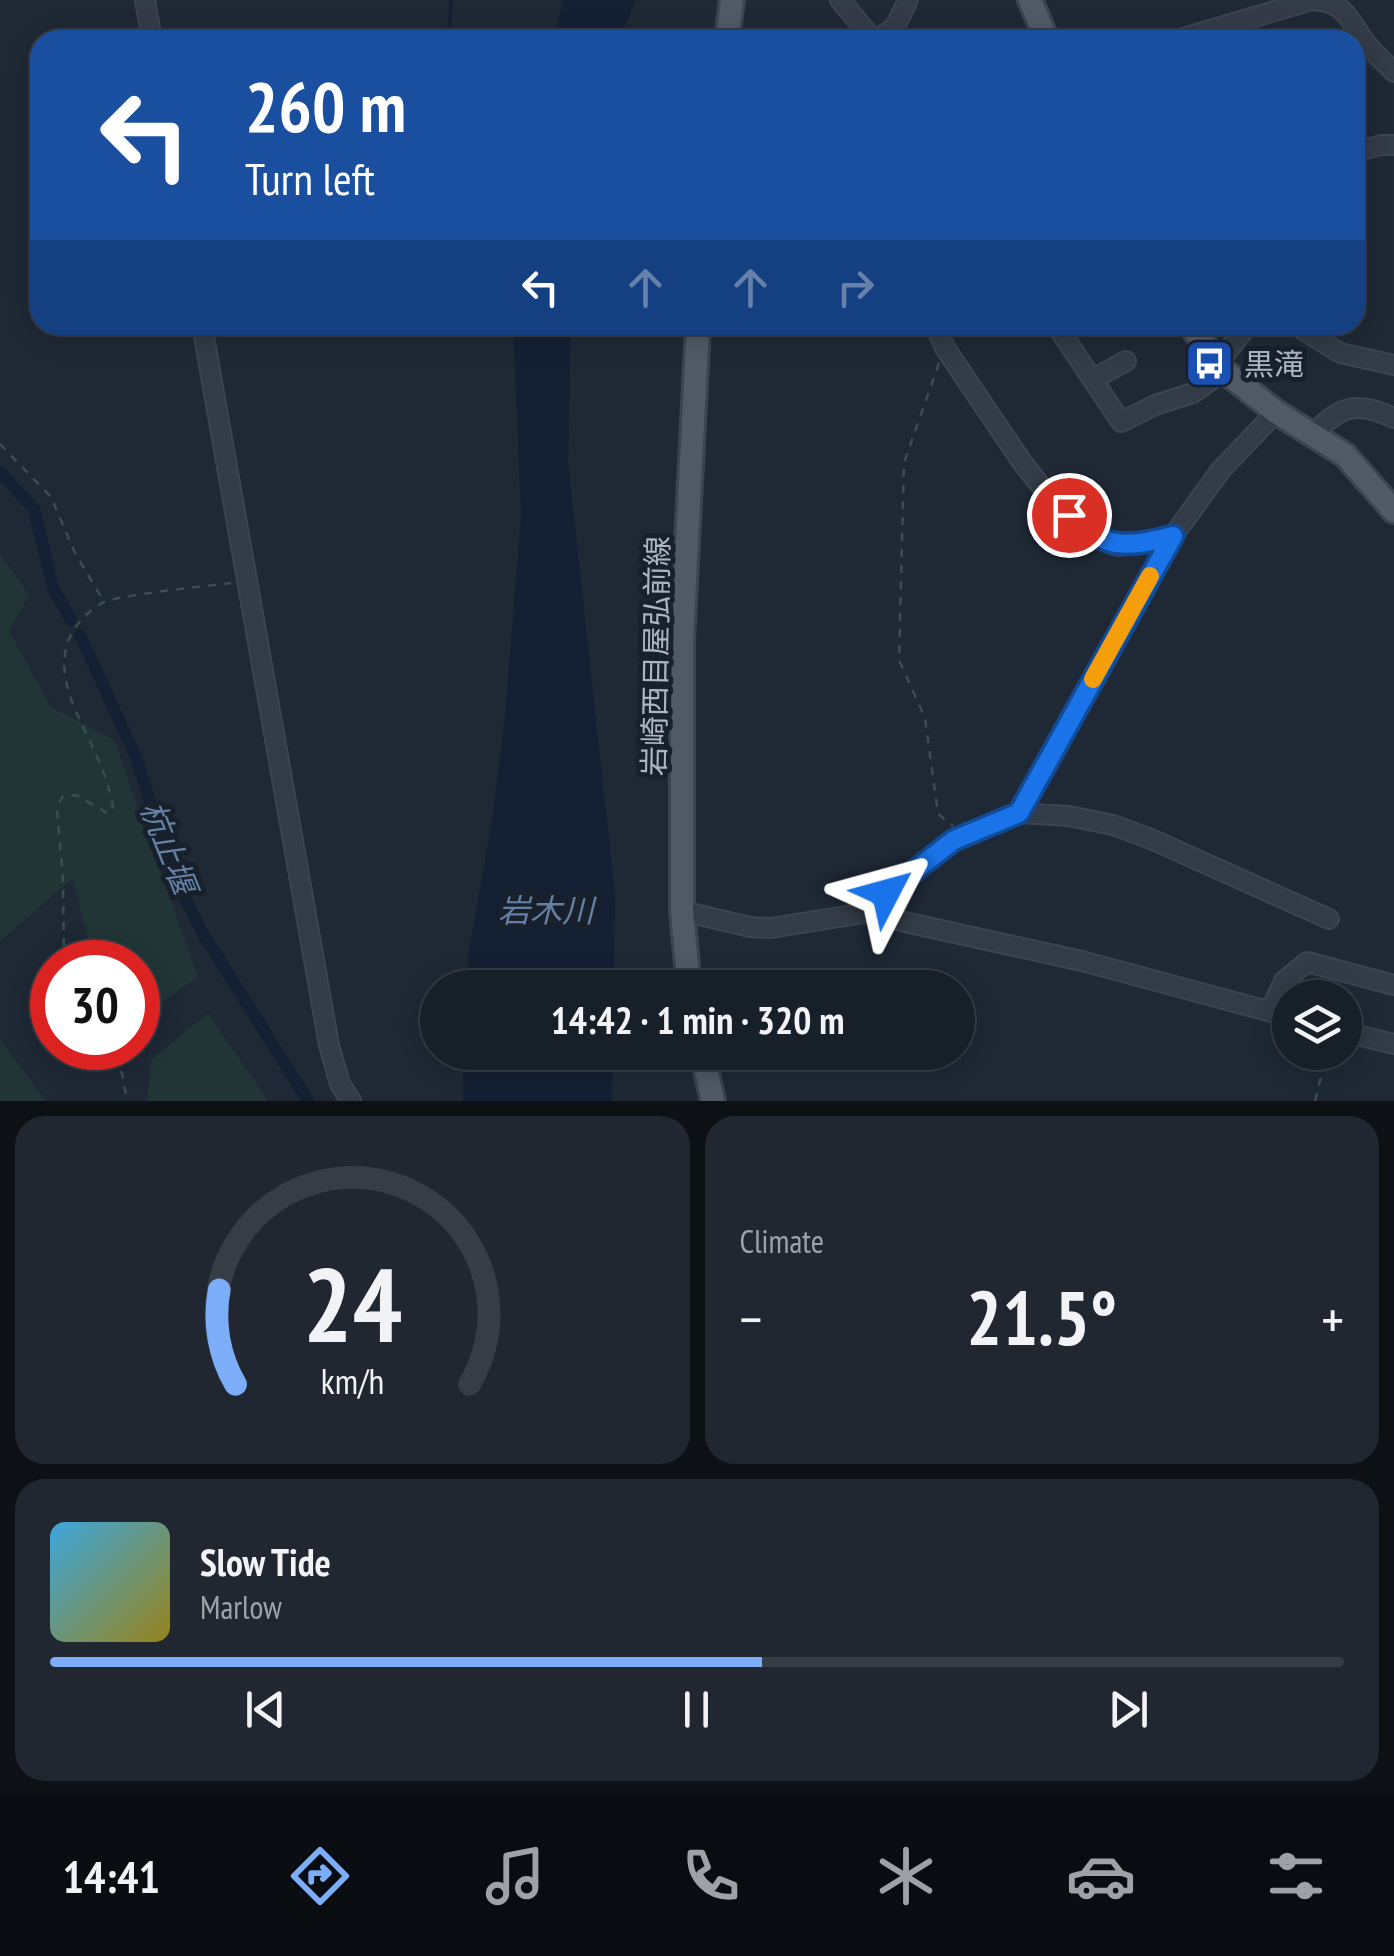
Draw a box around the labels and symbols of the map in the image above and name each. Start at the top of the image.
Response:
bus stop icon: 黒滝 [1183,337,1235,389]
place label: 黒滝 [1244,344,1304,383]
pin [1027,473,1112,558]
street label: 岩崎西目屋弘前線 [633,536,677,776]
water label: 杭止堰 [132,795,208,904]
position arrow [834,841,938,945]
water label: 岩木川 [498,889,597,931]
speed limit sign: 30 [30,940,160,1070]

